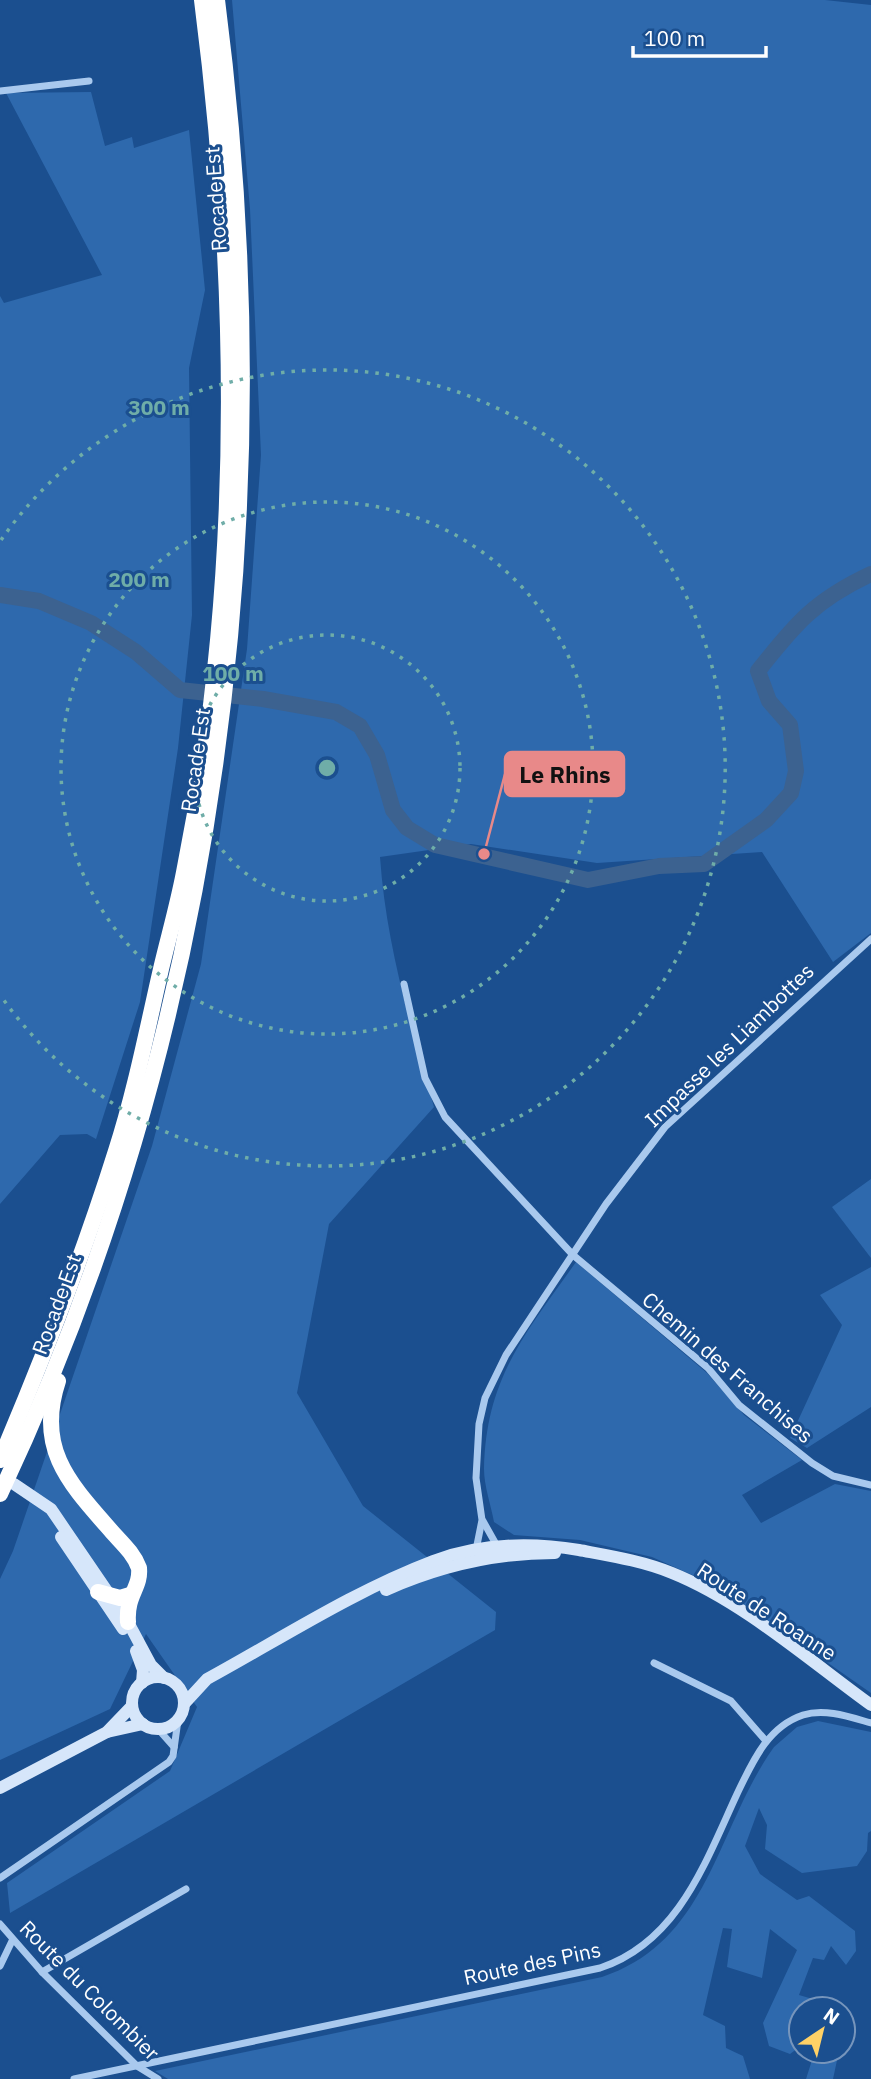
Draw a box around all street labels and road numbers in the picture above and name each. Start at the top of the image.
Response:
street label: Rocade Est [197,146,233,252]
street label: Rocade Est [174,706,216,814]
street label: Impasse les Liambottes [638,957,820,1133]
street label: Rocade Est [25,1250,87,1358]
street label: Chemin des Franchises [637,1285,819,1449]
street label: Route de Roanne [692,1555,842,1667]
street label: Route du Colombier [14,1914,166,2066]
street label: Route des Pins [461,1935,603,1991]

